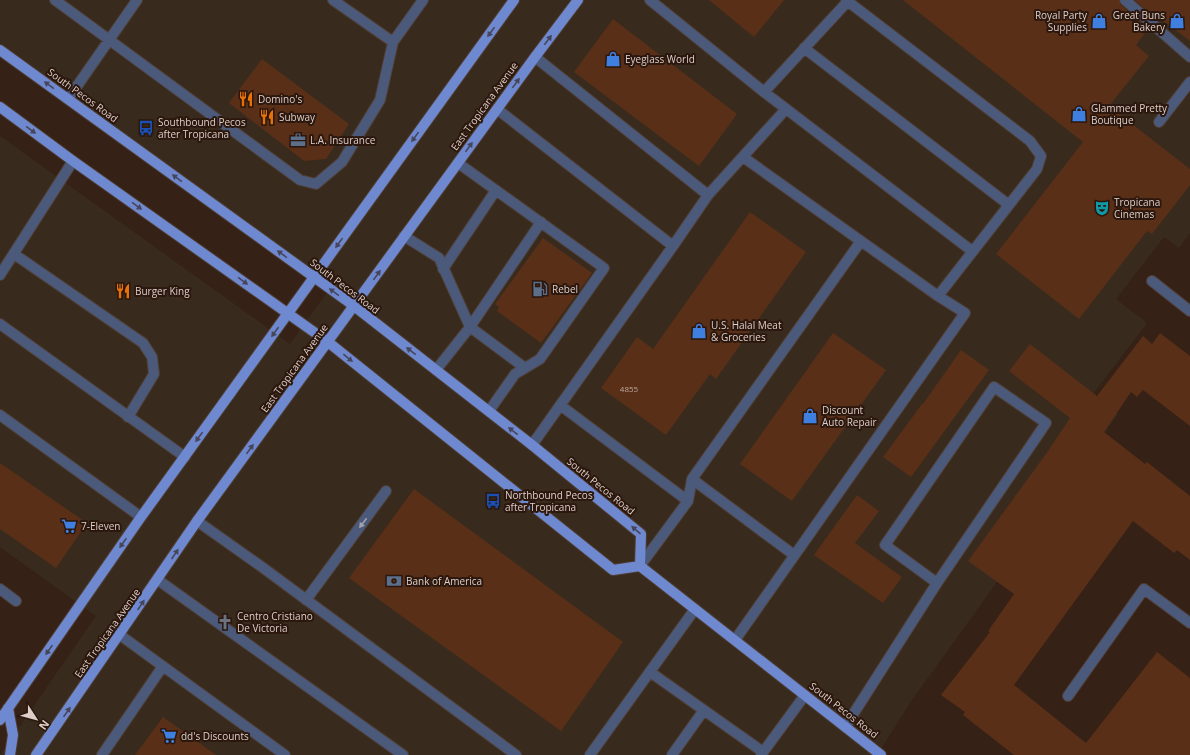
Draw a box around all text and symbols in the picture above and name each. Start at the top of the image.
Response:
place label: Royal Party Supplies [1035,8,1088,34]
place label: Great Buns Bakery [1113,8,1166,34]
shop icon: Royal Party Supplies [1090,12,1108,30]
shop icon: Great Buns Bakery [1168,12,1186,30]
one-way arrow [487,26,495,37]
one-way arrow [544,34,552,45]
shop icon: Eyeglass World [604,50,622,68]
place label: Eyeglass World [625,52,695,66]
street label: East Tropicana Avenue [447,59,521,153]
street label: South Pecos Road [45,65,121,125]
one-way arrow [512,78,520,88]
one-way arrow [44,81,55,89]
restaurant icon: Domino's [237,90,255,108]
place label: Domino's [258,92,302,106]
place label: Glammed Pretty Boutique [1091,101,1168,127]
shop icon: Glammed Pretty Boutique [1070,105,1088,123]
restaurant icon: Subway [258,108,276,126]
place label: Subway [279,110,316,124]
place label: Southbound Pecos after Tropicana [158,115,246,141]
bus stop icon: Southbound Pecos after Tropicana [137,119,155,137]
one-way arrow [26,126,37,134]
office icon: L.A. Insurance [289,131,307,149]
one-way arrow [411,132,419,143]
place label: L.A. Insurance [310,133,376,147]
one-way arrow [465,142,473,152]
one-way arrow [172,174,183,182]
place label: Tropicana Cinemas [1114,195,1160,221]
theatre icon: Tropicana Cinemas [1093,199,1111,217]
one-way arrow [132,202,142,210]
one-way arrow [335,237,343,248]
one-way arrow [277,250,288,258]
street label: South Pecos Road [307,255,383,317]
one-way arrow [372,269,381,280]
one-way arrow [237,277,248,286]
fuel station icon: Rebel [531,280,549,298]
restaurant icon: Burger King [114,282,132,300]
place label: Rebel [552,282,578,296]
place label: Burger King [135,284,190,298]
one-way arrow [328,288,339,296]
place label: U.S. Halal Meat & Groceries [711,318,782,344]
street label: East Tropicana Avenue [257,321,331,415]
shop icon: U.S. Halal Meat & Groceries [690,322,708,340]
one-way arrow [271,326,279,337]
one-way arrow [405,346,416,355]
one-way arrow [342,354,353,362]
house number: 4855 [620,383,639,394]
place label: Discount Auto Repair [822,403,877,429]
shop icon: Discount Auto Repair [801,407,819,425]
one-way arrow [508,426,519,435]
one-way arrow [195,432,203,442]
one-way arrow [246,443,255,454]
street label: South Pecos Road [564,454,638,518]
place label: Northbound Pecos after Tropicana [505,488,593,514]
bus stop icon: Northbound Pecos after Tropicana [484,492,502,510]
supermarket icon: 7-Eleven [60,517,78,535]
one-way arrow [359,517,367,528]
place label: 7-Eleven [81,519,120,533]
one-way arrow [631,525,641,534]
one-way arrow [119,538,127,548]
one-way arrow [171,549,179,560]
bank icon: Bank of America [385,572,403,590]
place label: Bank of America [406,574,482,588]
street label: East Tropicana Avenue [71,585,143,680]
one-way arrow [137,600,145,610]
place label: Centro Cristiano De Victoria [237,609,313,635]
church icon: Centro Cristiano De Victoria [216,613,234,631]
one-way arrow [45,644,53,655]
street label: South Pecos Road [807,679,881,741]
north arrow [16,699,56,739]
one-way arrow [63,706,71,717]
text: N [36,717,53,733]
supermarket icon: dd's Discounts [160,727,178,745]
place label: dd's Discounts [181,729,249,743]

